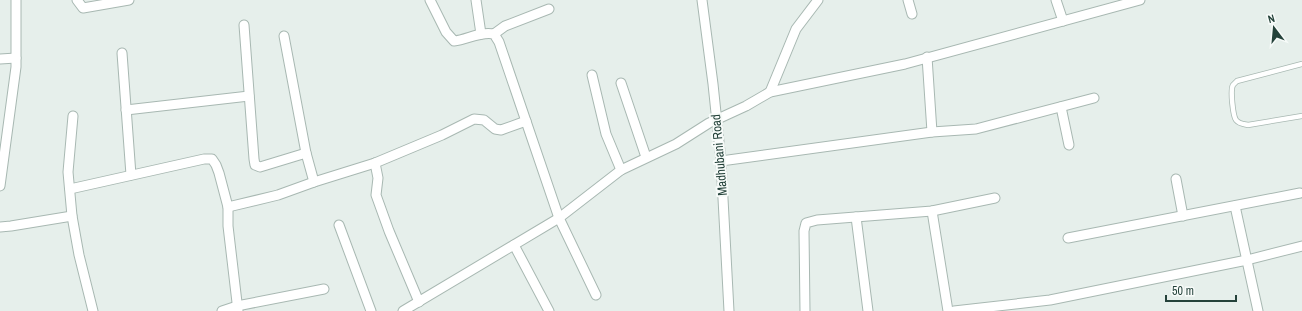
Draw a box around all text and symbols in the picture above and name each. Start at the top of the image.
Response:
north arrow [1254,8,1294,48]
text: N [1266,11,1276,26]
street label: Madhubani Road [707,113,731,196]
scale bar [1166,277,1236,303]
text: 50 m [1172,283,1194,299]

